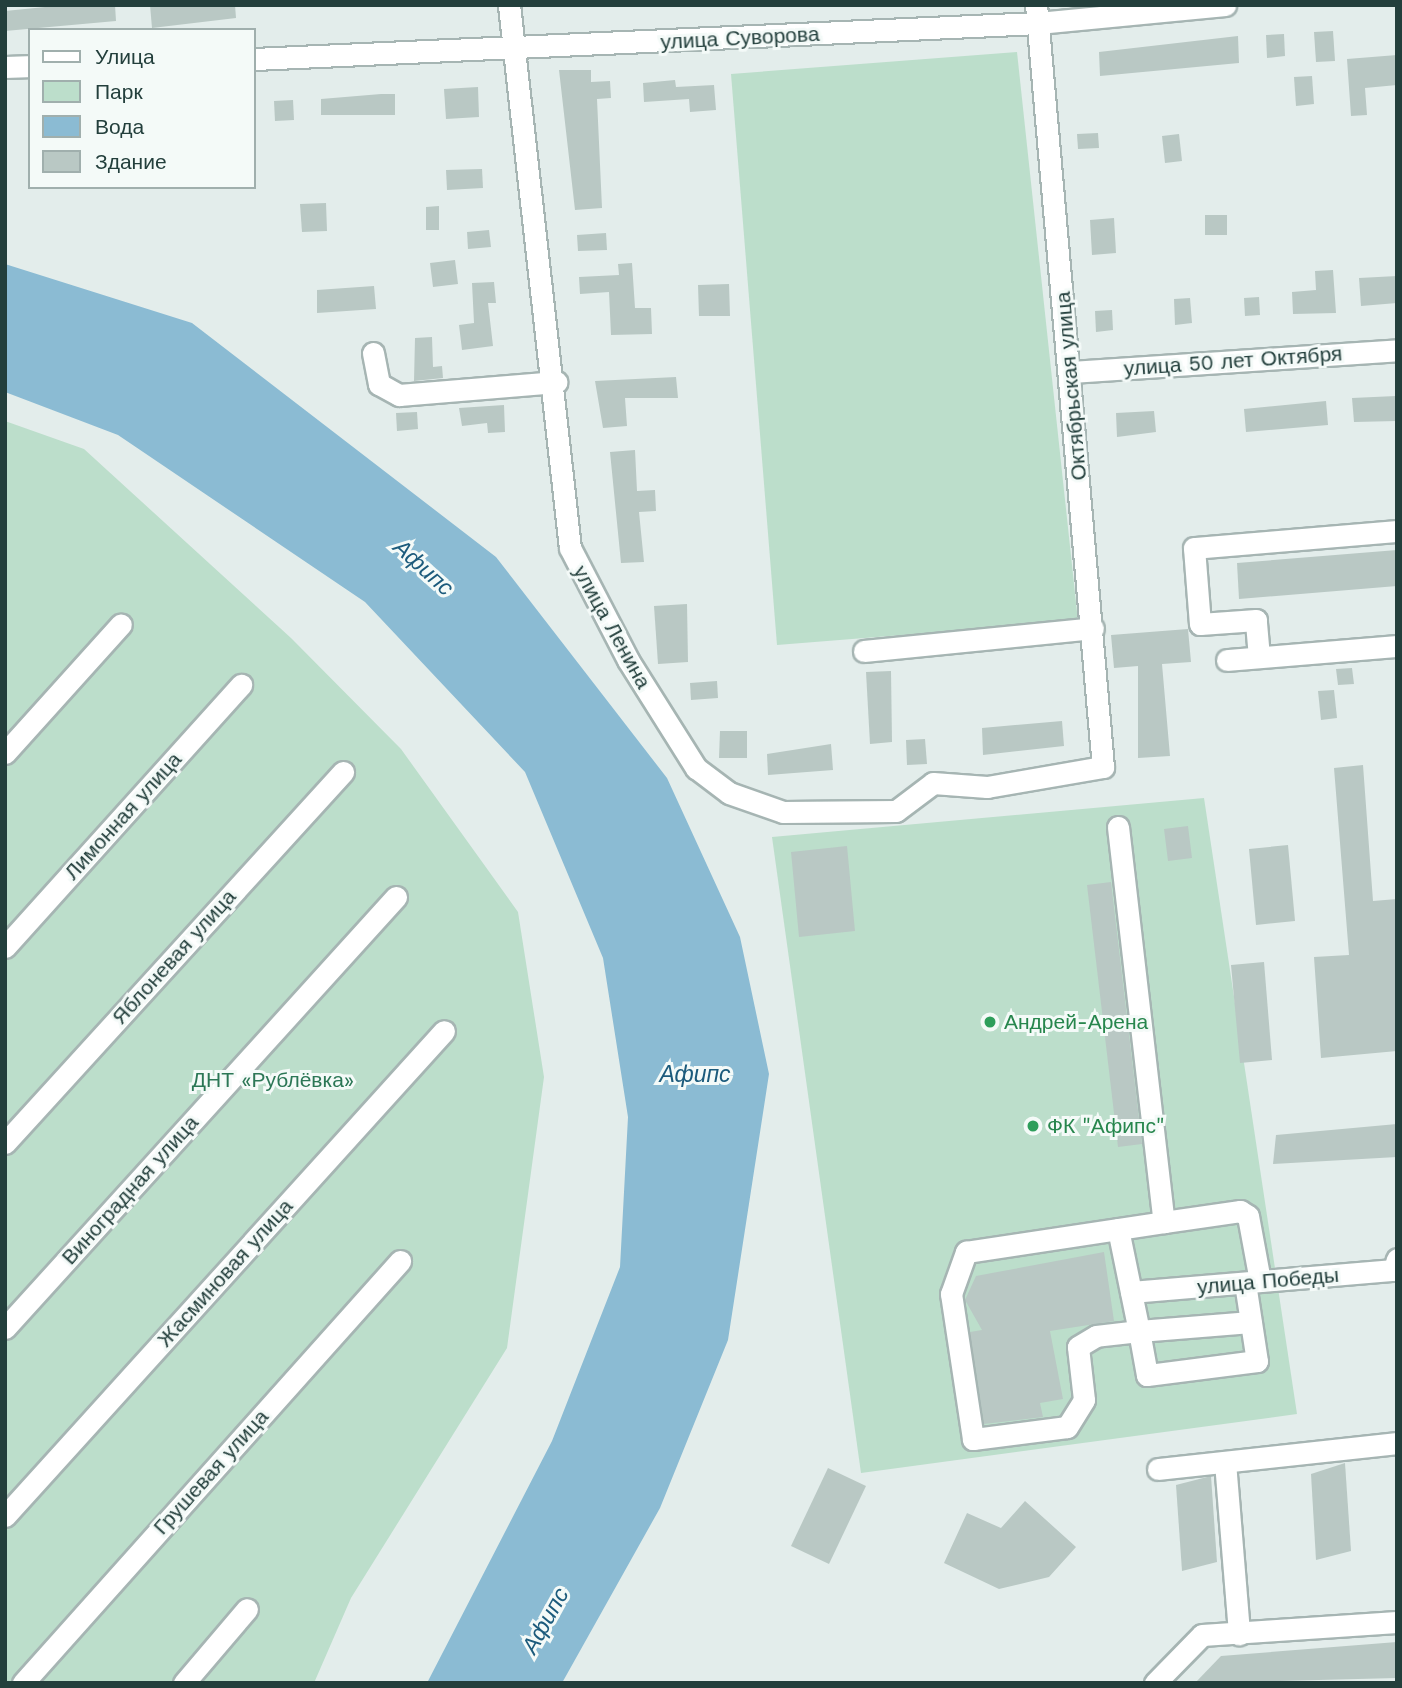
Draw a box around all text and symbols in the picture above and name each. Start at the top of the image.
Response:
street label: улица Суворова [660,21,820,55]
legend [28,28,256,189]
text: Улица [95,44,155,69]
text: Парк [95,79,143,104]
text: Вода [95,114,144,139]
text: Здание [95,149,167,174]
street label: Октябрьская улица [1050,291,1092,481]
street label: улица 50 лет Октября [1123,341,1343,381]
water label: Афипс [387,534,459,602]
street label: улица Ленина [568,561,656,693]
street label: Лимонная улица [59,747,187,885]
street label: Яблоневая улица [107,884,241,1030]
place label: Андрей-Арена [1004,1009,1148,1035]
marker: Андрей-Арена [982,1014,998,1030]
water label: Афипс [659,1061,731,1089]
park label: ДНТ «Рублёвка» [192,1067,354,1093]
street label: Виноградная улица [56,1110,204,1270]
place label: ФК "Афипс" [1047,1113,1164,1139]
marker: ФК "Афипс" [1025,1118,1041,1134]
street label: Жасминовая улица [152,1194,298,1352]
street label: улица Победы [1196,1262,1340,1300]
street label: Грушевая улица [148,1404,274,1540]
water label: Афипс [517,1583,575,1659]

